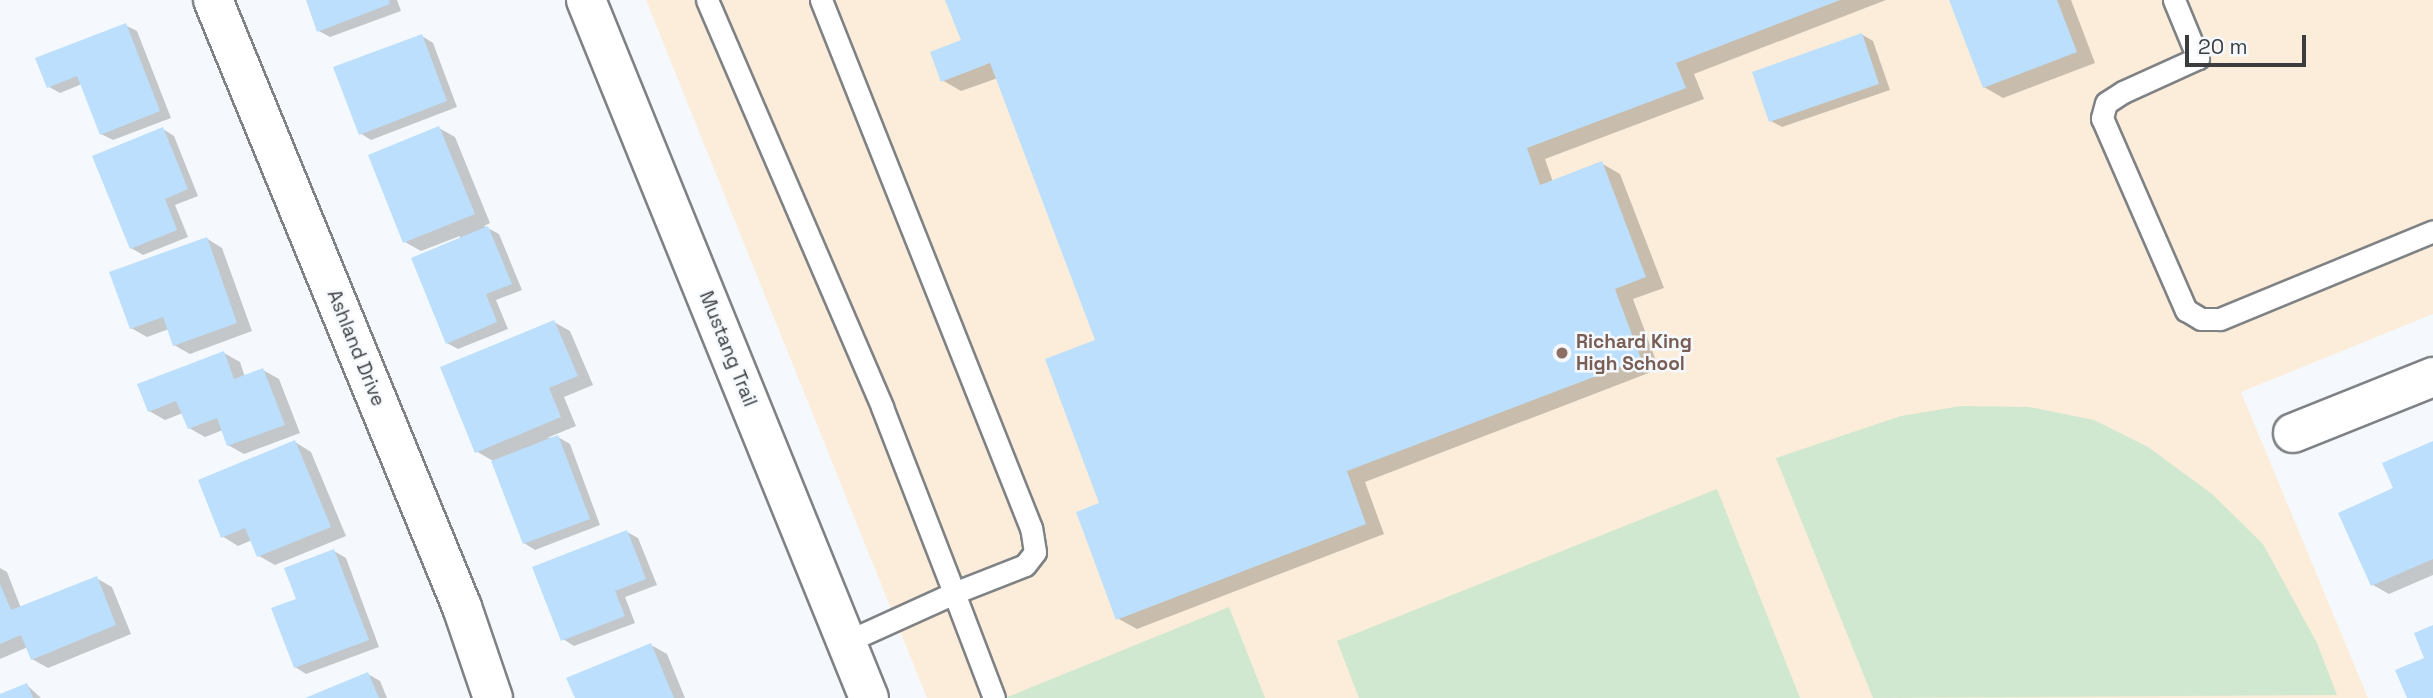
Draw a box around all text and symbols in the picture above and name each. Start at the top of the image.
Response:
scale bar [2188,21,2309,65]
text: 20 m [2198,33,2248,60]
street label: Ashland Drive [322,286,390,410]
street label: Mustang Trail [694,288,762,410]
place label: Richard King High School [1576,331,1692,375]
marker: Richard King High School [1554,345,1570,361]

